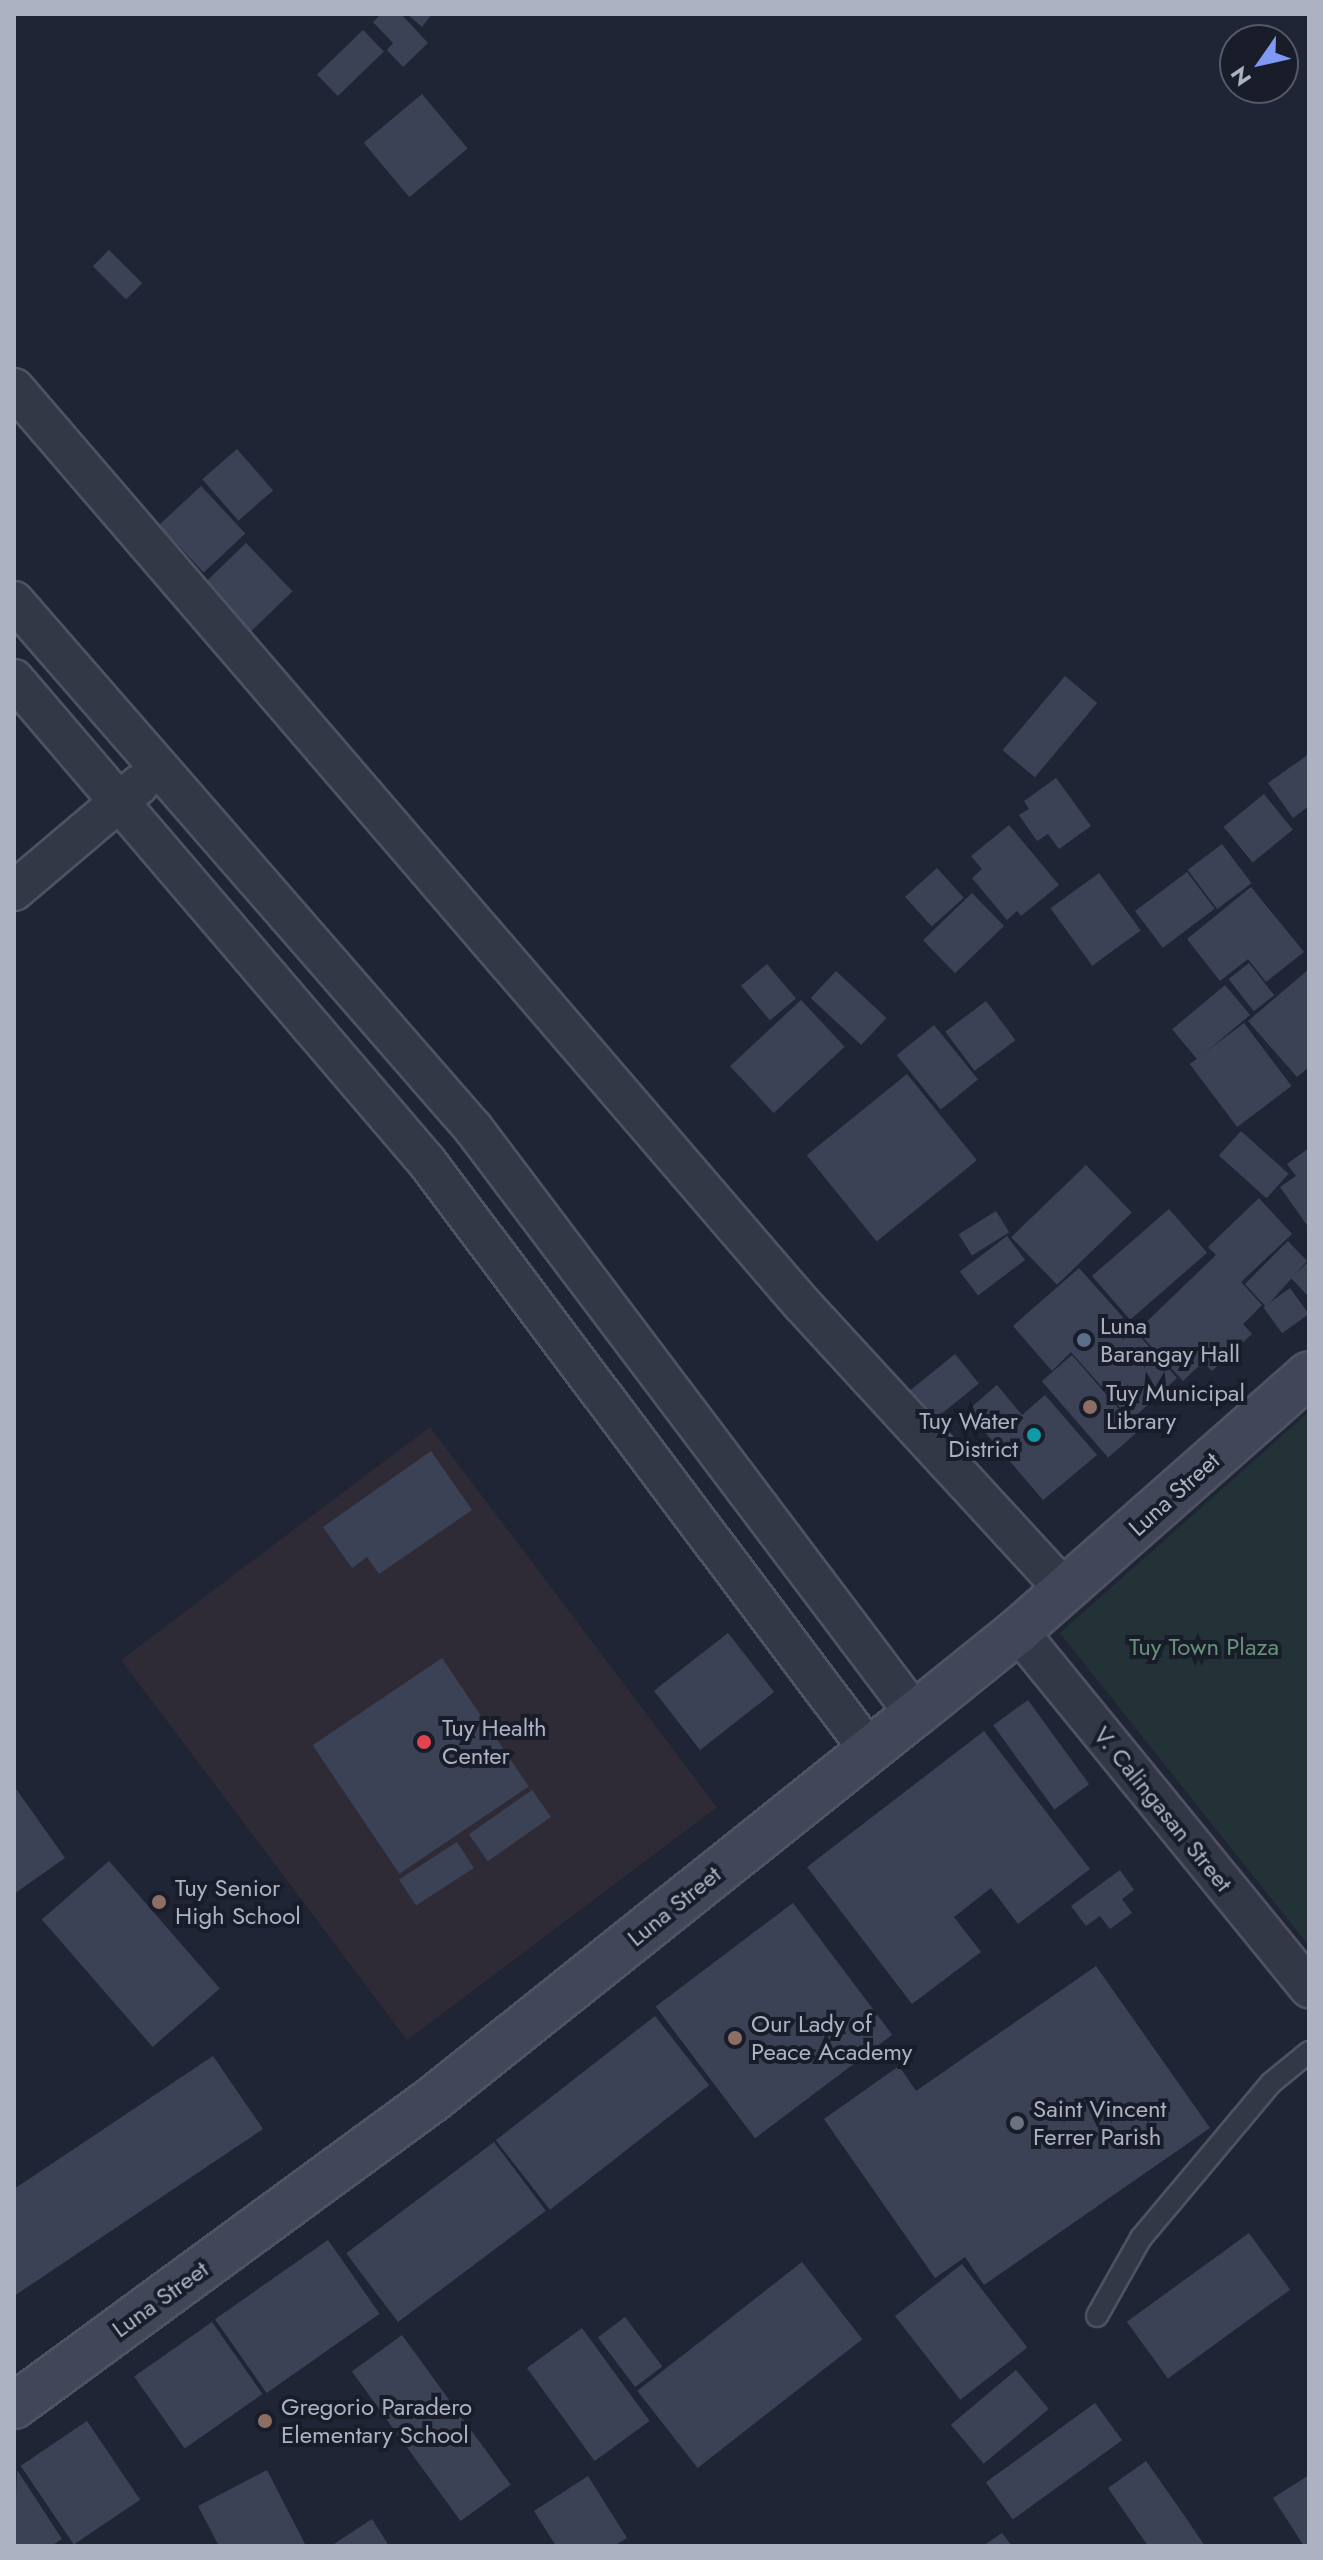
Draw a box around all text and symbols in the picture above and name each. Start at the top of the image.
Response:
north arrow [1219,24,1299,104]
text: N [1223,60,1259,92]
place label: Luna Barangay Hall [1100,1312,1240,1368]
marker: Luna Barangay Hall [1075,1331,1093,1349]
place label: Tuy Municipal Library [1106,1379,1245,1435]
marker: Tuy Municipal Library [1081,1398,1099,1416]
place label: Tuy Water District [919,1407,1018,1463]
marker: Tuy Water District [1025,1426,1043,1444]
street label: Luna Street [1123,1446,1225,1542]
park label: Tuy Town Plaza [1129,1633,1279,1661]
place label: Tuy Health Center [442,1714,547,1770]
street label: V. Calingasan Street [1088,1721,1238,1897]
marker: Tuy Health Center [413,1731,435,1753]
street label: Luna Street [622,1860,726,1952]
place label: Tuy Senior High School [175,1874,301,1930]
marker: Tuy Senior High School [150,1893,168,1911]
place label: Our Lady of Peace Academy [751,2010,912,2066]
marker: Our Lady of Peace Academy [726,2029,744,2047]
place label: Saint Vincent Ferrer Parish [1033,2095,1166,2151]
marker: Saint Vincent Ferrer Parish [1008,2114,1026,2132]
street label: Luna Street [106,2255,214,2343]
place label: Gregorio Paradero Elementary School [281,2393,472,2449]
marker: Gregorio Paradero Elementary School [256,2412,274,2430]

